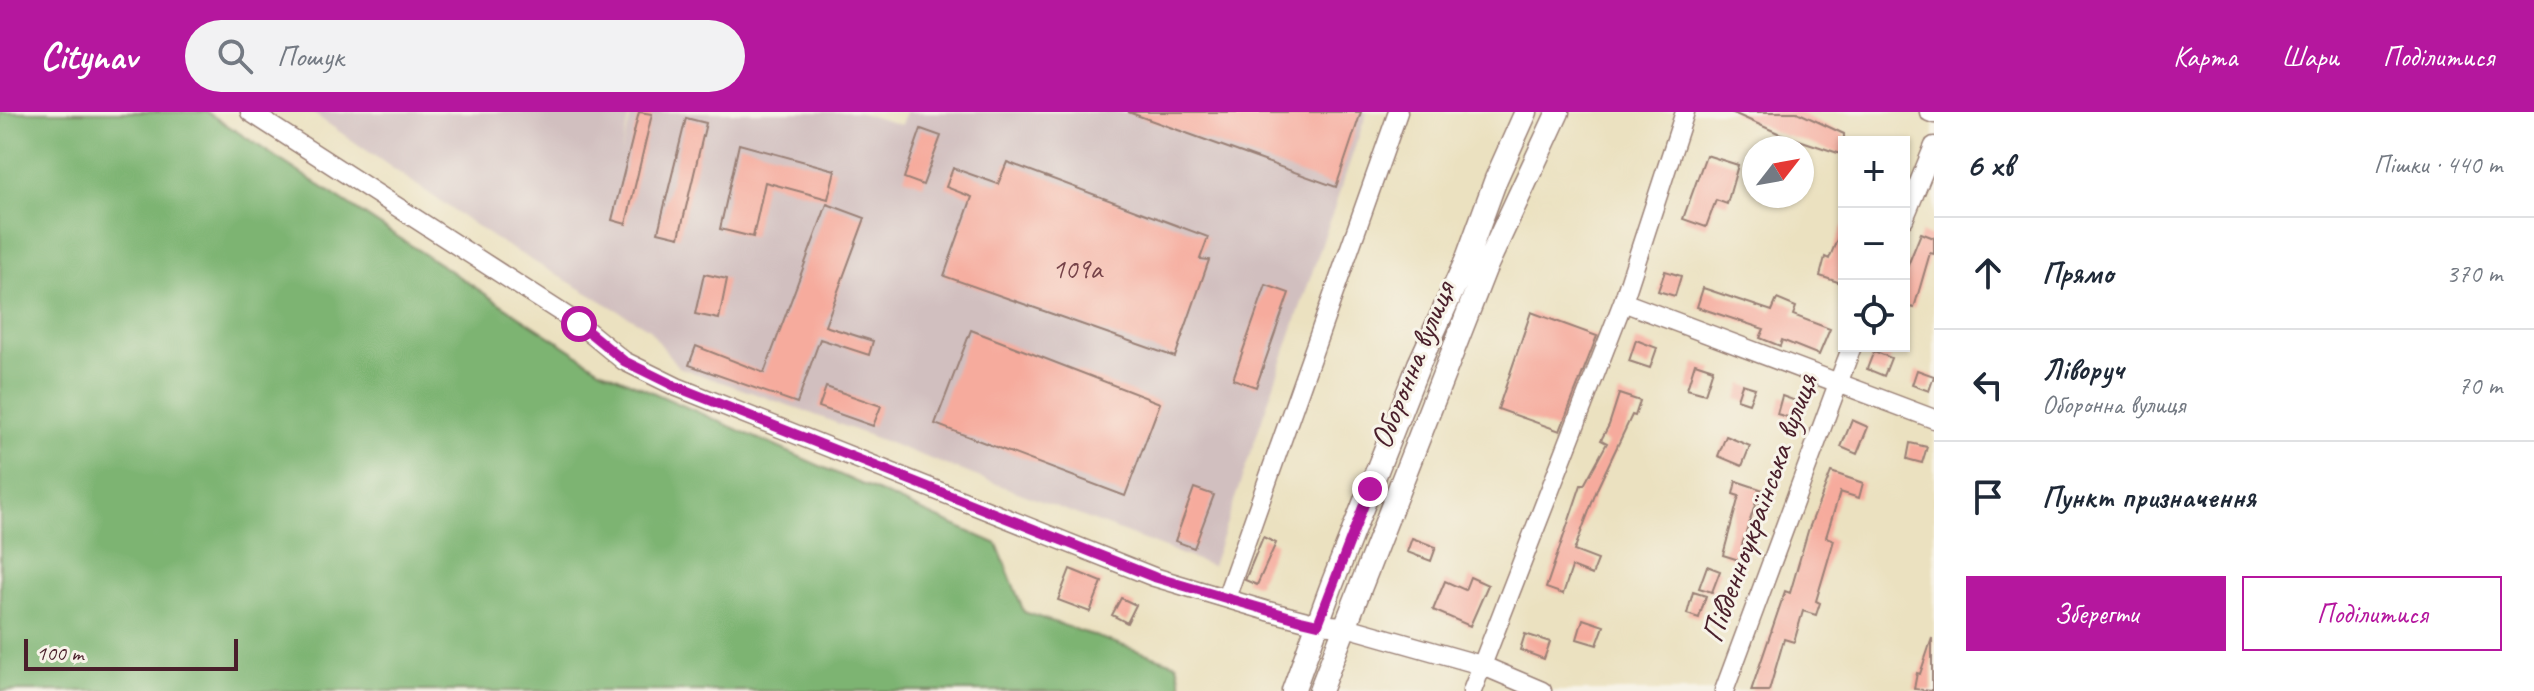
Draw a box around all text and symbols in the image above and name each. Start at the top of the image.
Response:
search box [185,20,745,92]
text: Citynav [40,33,137,80]
icon: search [213,34,257,78]
text: Пошук [277,37,344,75]
text: Карта [2173,39,2237,74]
text: Шари [2281,39,2339,74]
text: Поділитися [2383,39,2494,74]
north arrow [1742,136,1814,208]
map controls [1838,136,1910,352]
button: + [1838,136,1910,208]
text: 6 хв [1966,143,2013,186]
text: Пішки · 440 m [2374,148,2502,181]
button: − [1838,208,1910,280]
house number: 109а [1052,251,1104,286]
icon: ahead [1966,251,2010,295]
text: Прямо [2042,254,2113,292]
text: 370 m [2446,257,2502,290]
street label: Оборонна вулиця [1360,274,1465,454]
button: locate [1838,280,1910,352]
route start [561,306,597,342]
text: Ліворуч [2042,350,2123,388]
icon: left [1966,363,2010,407]
street label: Південноукраїнська вулиця [1691,367,1827,648]
text: 70 m [2458,369,2502,402]
text: Оборонна вулиця [2042,388,2185,421]
route end [1352,471,1388,507]
icon: arrive [1966,475,2010,519]
text: Пункт призначення [2042,478,2256,516]
button: Зберегти [1966,576,2226,651]
button: Поділитися [2242,576,2502,651]
scale bar [24,635,238,671]
text: 100 m [36,639,83,667]

